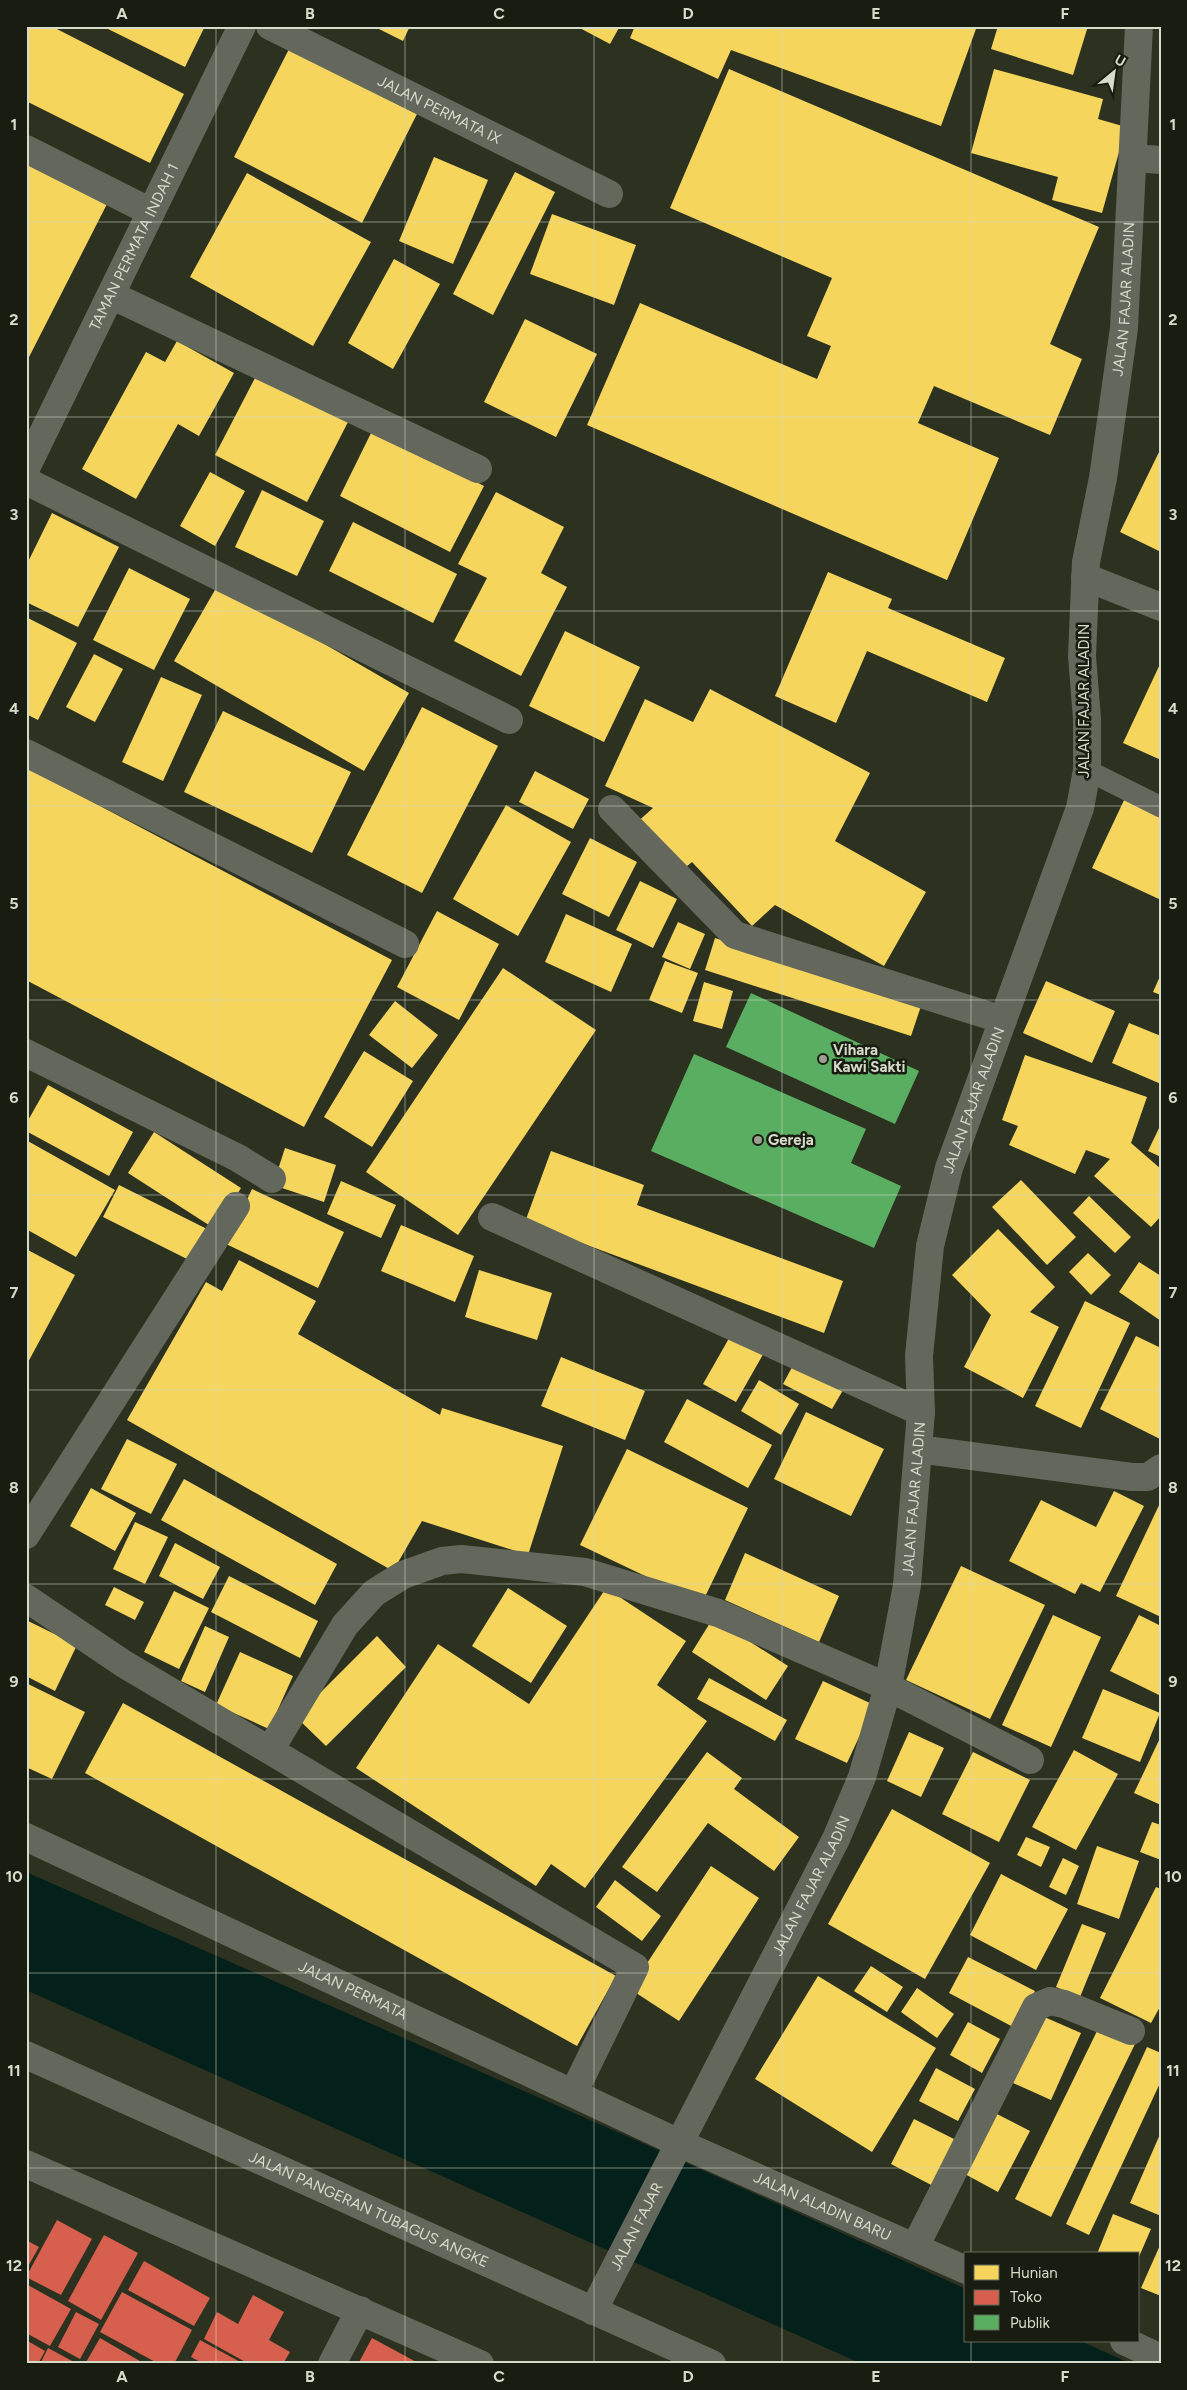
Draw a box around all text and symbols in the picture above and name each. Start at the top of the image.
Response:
text: A [116,4,128,23]
text: B [305,4,315,23]
text: C [493,4,505,23]
text: D [682,4,694,23]
text: E [871,4,881,23]
text: F [1061,4,1070,23]
north arrow [1090,48,1140,98]
text: U [1112,51,1128,71]
street label: JALAN PERMATA IX [375,72,505,148]
text: 1 [11,115,17,134]
text: 1 [1170,115,1176,134]
street label: TAMAN PERMATA INDAH 1 [86,160,182,333]
street label: JALAN FAJAR ALADIN [1108,222,1138,377]
text: 2 [9,310,19,329]
text: 2 [1168,310,1178,329]
text: 3 [10,505,19,524]
text: 3 [1169,505,1178,524]
street label: JALAN FAJAR ALADIN [1075,624,1093,778]
text: 4 [9,699,19,718]
text: 4 [1168,699,1178,718]
text: 5 [9,894,19,913]
text: 5 [1168,894,1178,913]
street label: JALAN FAJAR ALADIN [939,1025,1009,1175]
place label: Vihara Kawi Sakti [833,1041,906,1076]
marker: Vihara Kawi Sakti [817,1053,829,1065]
text: 6 [9,1088,19,1107]
text: 6 [1168,1088,1178,1107]
place label: Gereja [768,1131,814,1149]
marker: Gereja [752,1134,764,1146]
text: 7 [10,1283,19,1302]
text: 7 [1169,1283,1178,1302]
street label: JALAN FAJAR ALADIN [899,1421,929,1577]
text: 8 [9,1478,19,1497]
text: 8 [1168,1478,1178,1497]
text: 9 [9,1672,19,1691]
text: 9 [1168,1672,1178,1691]
street label: JALAN FAJAR ALADIN [768,1813,854,1959]
text: 10 [5,1867,23,1886]
text: 10 [1164,1867,1182,1886]
street label: JALAN PERMATA [296,1957,410,2023]
text: 11 [7,2061,21,2080]
text: 11 [1166,2061,1180,2080]
street label: JALAN PANGERAN TUBAGUS ANGKE [246,2148,491,2271]
street label: JALAN ALADIN BARU [751,2168,894,2245]
street label: JALAN FAJAR [606,2179,667,2274]
legend [964,2252,1140,2342]
text: 12 [6,2256,22,2275]
text: 12 [1165,2256,1181,2275]
text: Hunian [1010,2264,1058,2282]
text: Toko [1010,2288,1042,2306]
text: Publik [1010,2314,1051,2332]
text: A [116,2367,128,2386]
text: B [305,2367,315,2386]
text: C [493,2367,505,2386]
text: D [682,2367,694,2386]
text: E [871,2367,881,2386]
text: F [1061,2367,1070,2386]

